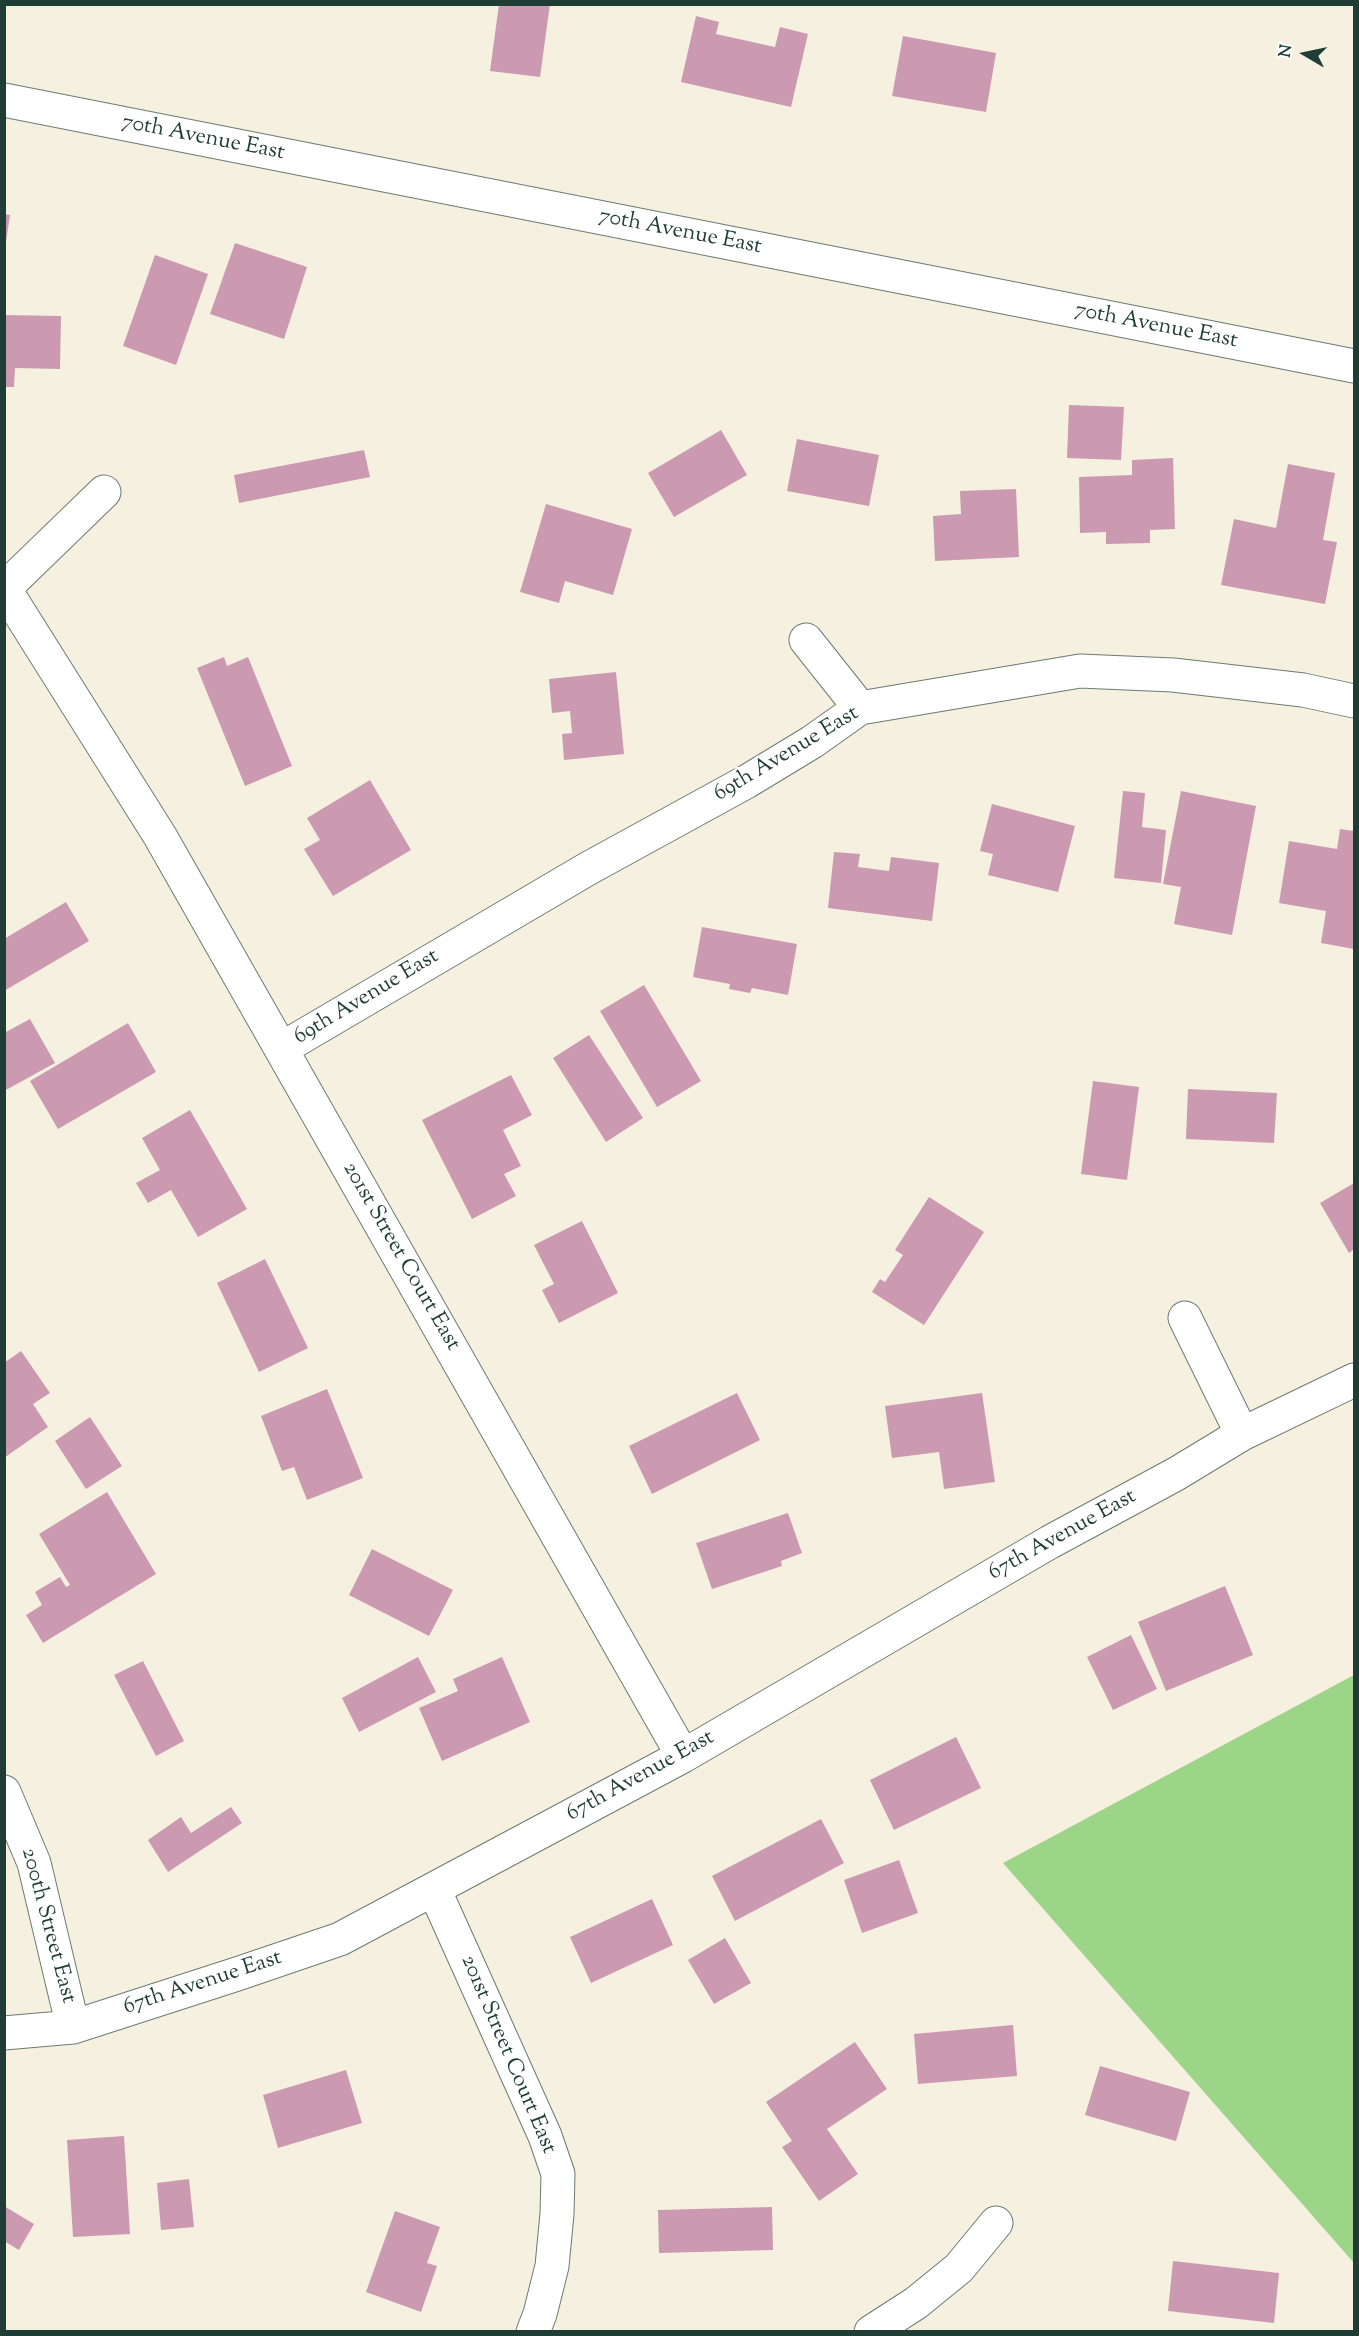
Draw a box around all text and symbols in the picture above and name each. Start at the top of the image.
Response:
north arrow [1275,24,1335,84]
text: N [1274,43,1299,59]
street label: 70th Avenue East [119,110,287,168]
street label: 70th Avenue East [596,204,764,262]
street label: 70th Avenue East [1072,298,1240,356]
street label: 69th Avenue East [710,701,864,809]
street label: 69th Avenue East [290,944,444,1052]
street label: 201st Street Court East [335,1158,465,1356]
street label: 67th Avenue East [985,1484,1141,1588]
street label: 67th Avenue East [563,1725,719,1829]
street label: 200th Street East [14,1845,80,2007]
street label: 67th Avenue East [121,1946,285,2022]
street label: 201st Street Court East [453,1952,561,2158]

